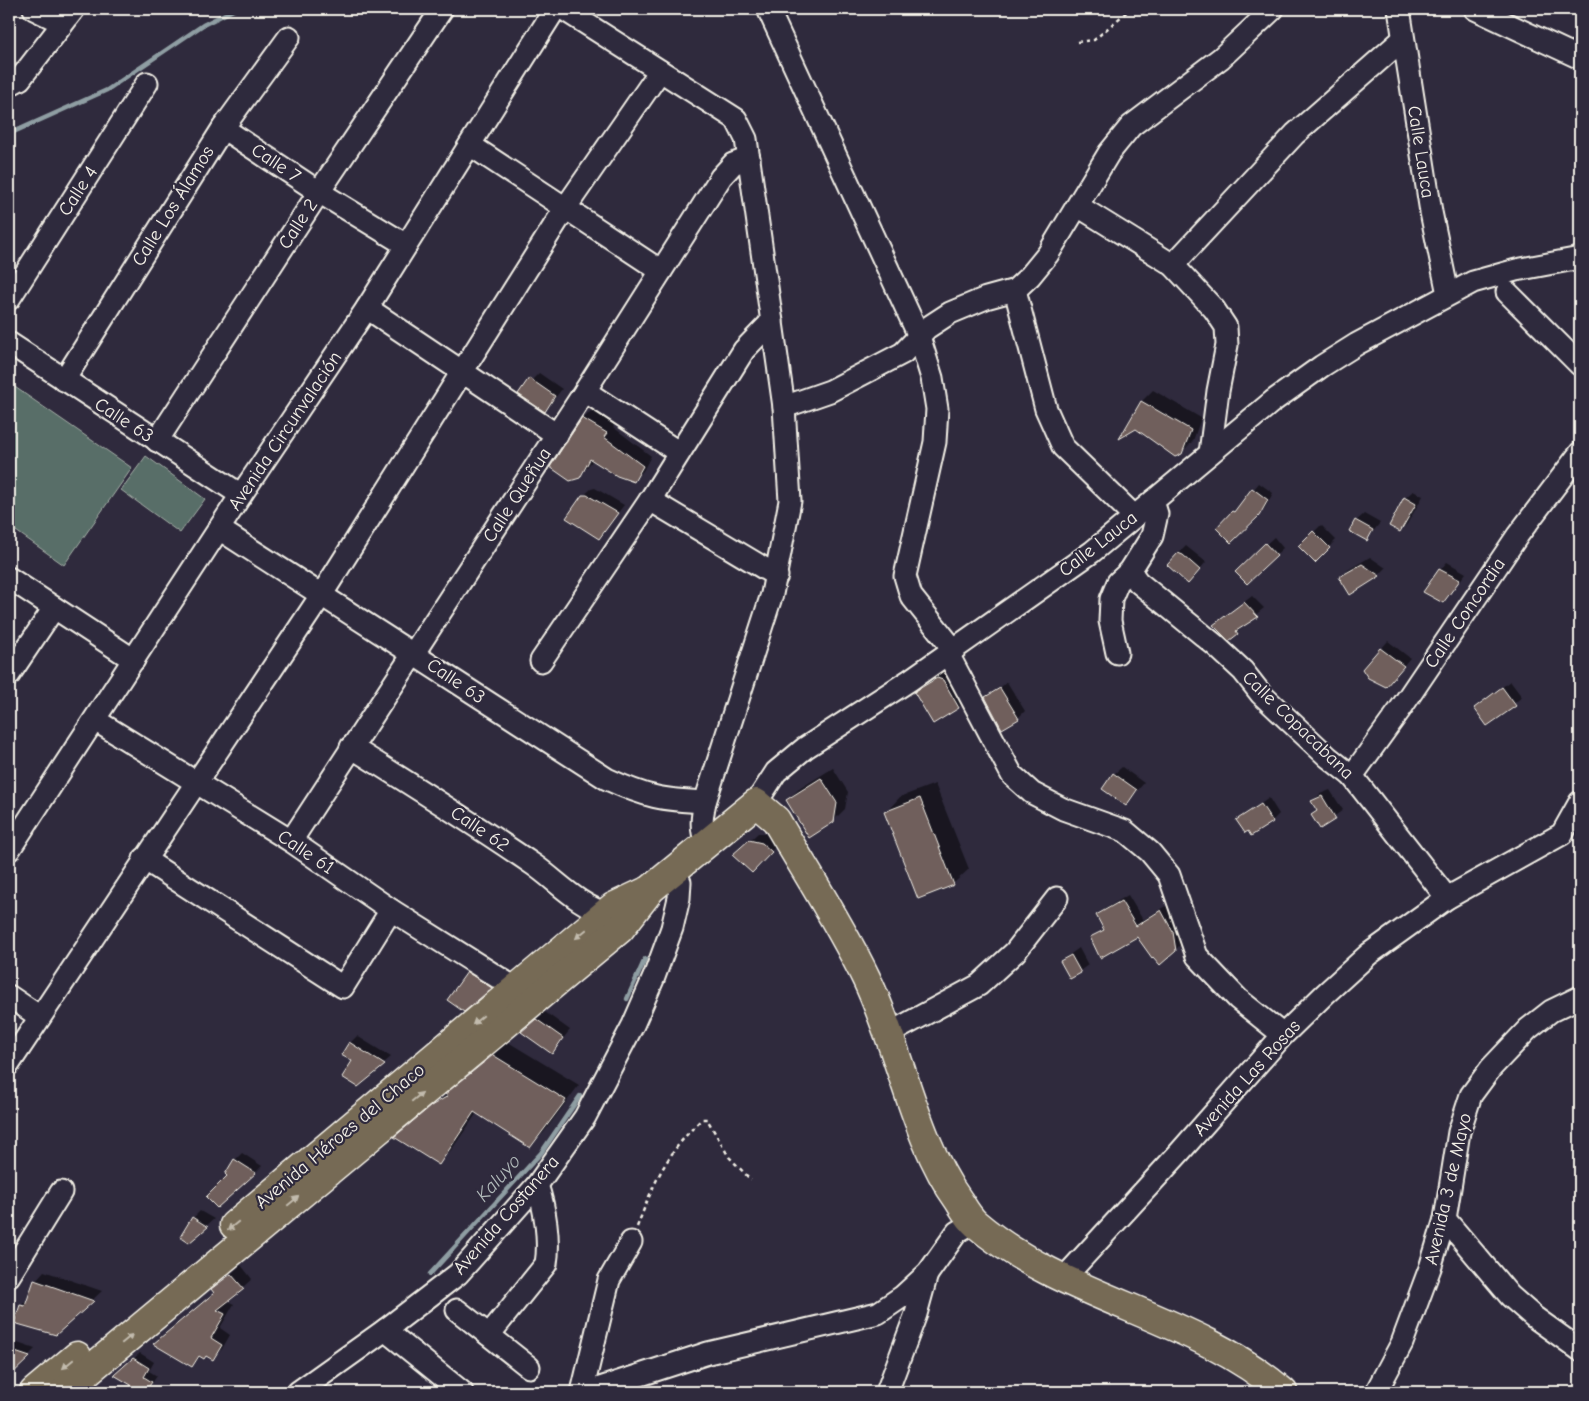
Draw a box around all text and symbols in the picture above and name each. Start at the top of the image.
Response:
street label: Calle Lauca [1403,104,1439,200]
street label: Calle 7 [247,139,305,187]
street label: Calle Los Álamos [127,142,219,270]
street label: Calle 4 [54,162,102,220]
street label: Calle 2 [274,195,322,253]
street label: Avenida Circunvalación [224,347,346,515]
street label: Calle 63 [91,393,157,447]
street label: Calle Queñua [478,444,556,546]
street label: Calle Lauca [1054,507,1142,581]
street label: Calle Concordia [1420,554,1510,672]
street label: Calle 63 [423,654,489,708]
street label: Calle Copacabana [1238,666,1358,784]
street label: Calle 62 [447,801,513,857]
street label: Calle 61 [274,825,338,879]
one-way arrow [576,928,588,940]
one-way arrow [472,1014,485,1025]
street label: Avenida Las Rosas [1189,1015,1305,1141]
street label: Avenida Héroes del Chaco [251,1059,429,1213]
one-way arrow [411,1092,424,1103]
street label: Avenida 3 de Mayo [1420,1111,1476,1267]
water label: Kaluyo [471,1150,525,1206]
street label: Avenida Costanera [448,1151,564,1279]
one-way arrow [286,1195,298,1207]
one-way arrow [227,1220,240,1231]
one-way arrow [121,1333,134,1344]
one-way arrow [62,1358,75,1369]

